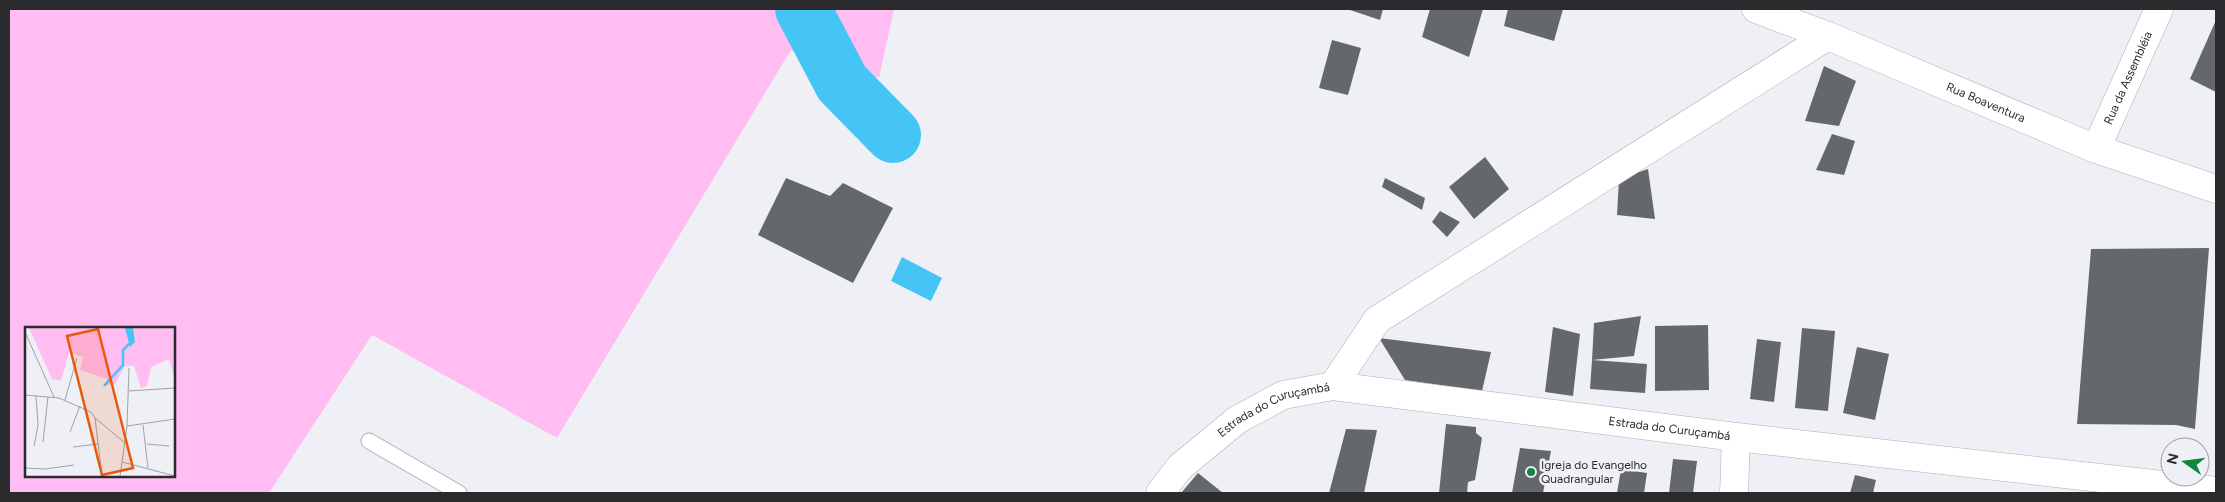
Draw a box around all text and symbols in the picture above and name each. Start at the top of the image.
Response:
street label: Rua da Assembléia [2101,29,2155,127]
street label: Rua Boaventura [1944,80,2027,125]
inset map [25,327,175,477]
street label: Estrada do Curuçambá [1215,380,1331,440]
street label: Estrada do Curuçambá [1608,414,1731,443]
north arrow [2160,437,2210,487]
text: N [2163,452,2182,466]
place label: Igreja do Evangelho Quadrangular [1541,458,1647,486]
marker: Igreja do Evangelho Quadrangular [1525,466,1537,478]

